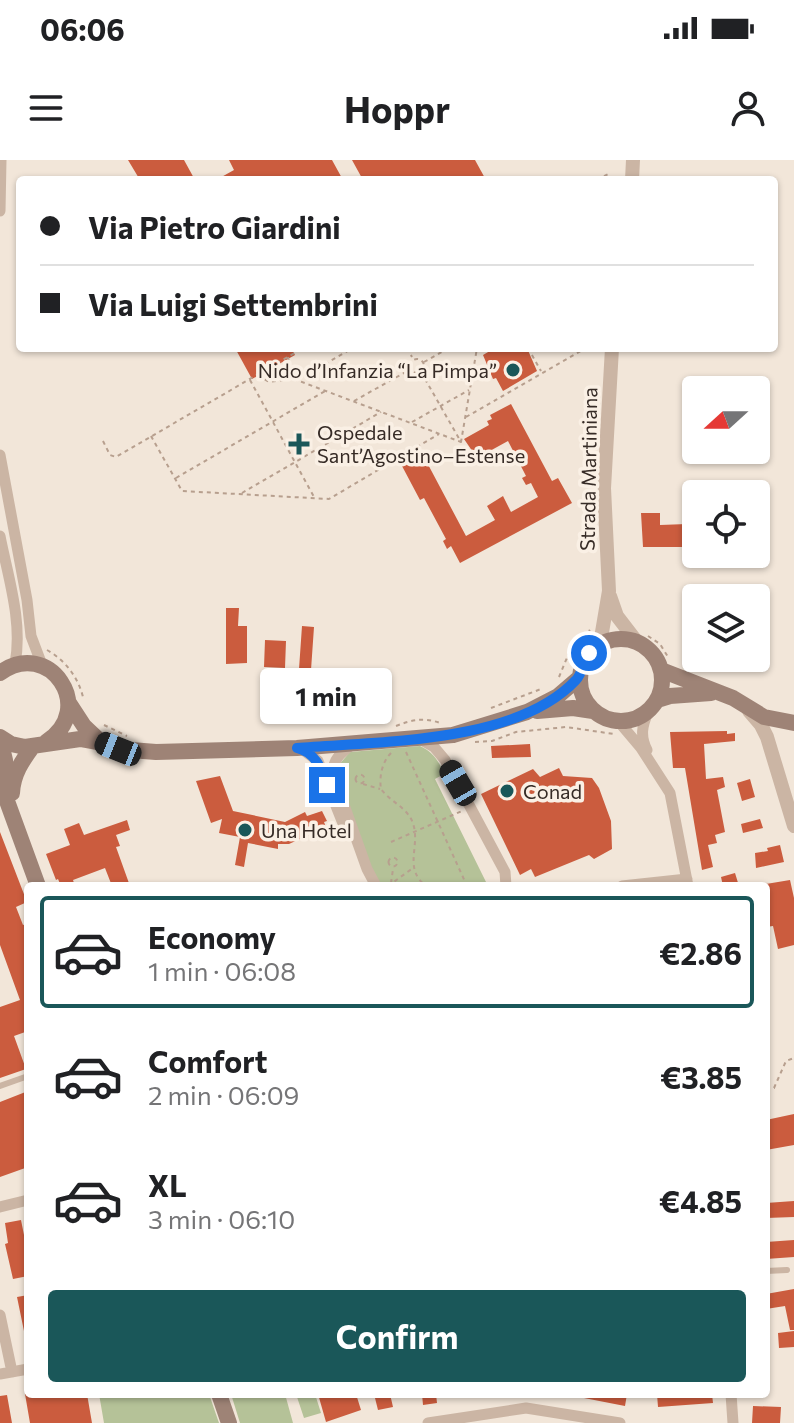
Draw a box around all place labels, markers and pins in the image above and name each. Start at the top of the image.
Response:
place label: Nido d’Infanzia “La Pimpa” [258,358,497,382]
marker: Nido d’Infanzia “La Pimpa” [504,361,522,379]
place label: Ospedale Sant’Agostino–Estense [317,420,525,467]
marker: Ospedale Sant’Agostino–Estense [288,433,310,455]
place label: Conad [523,779,582,803]
marker: Conad [498,782,516,800]
place label: Una Hotel [261,818,352,842]
marker: Una Hotel [236,821,254,839]

